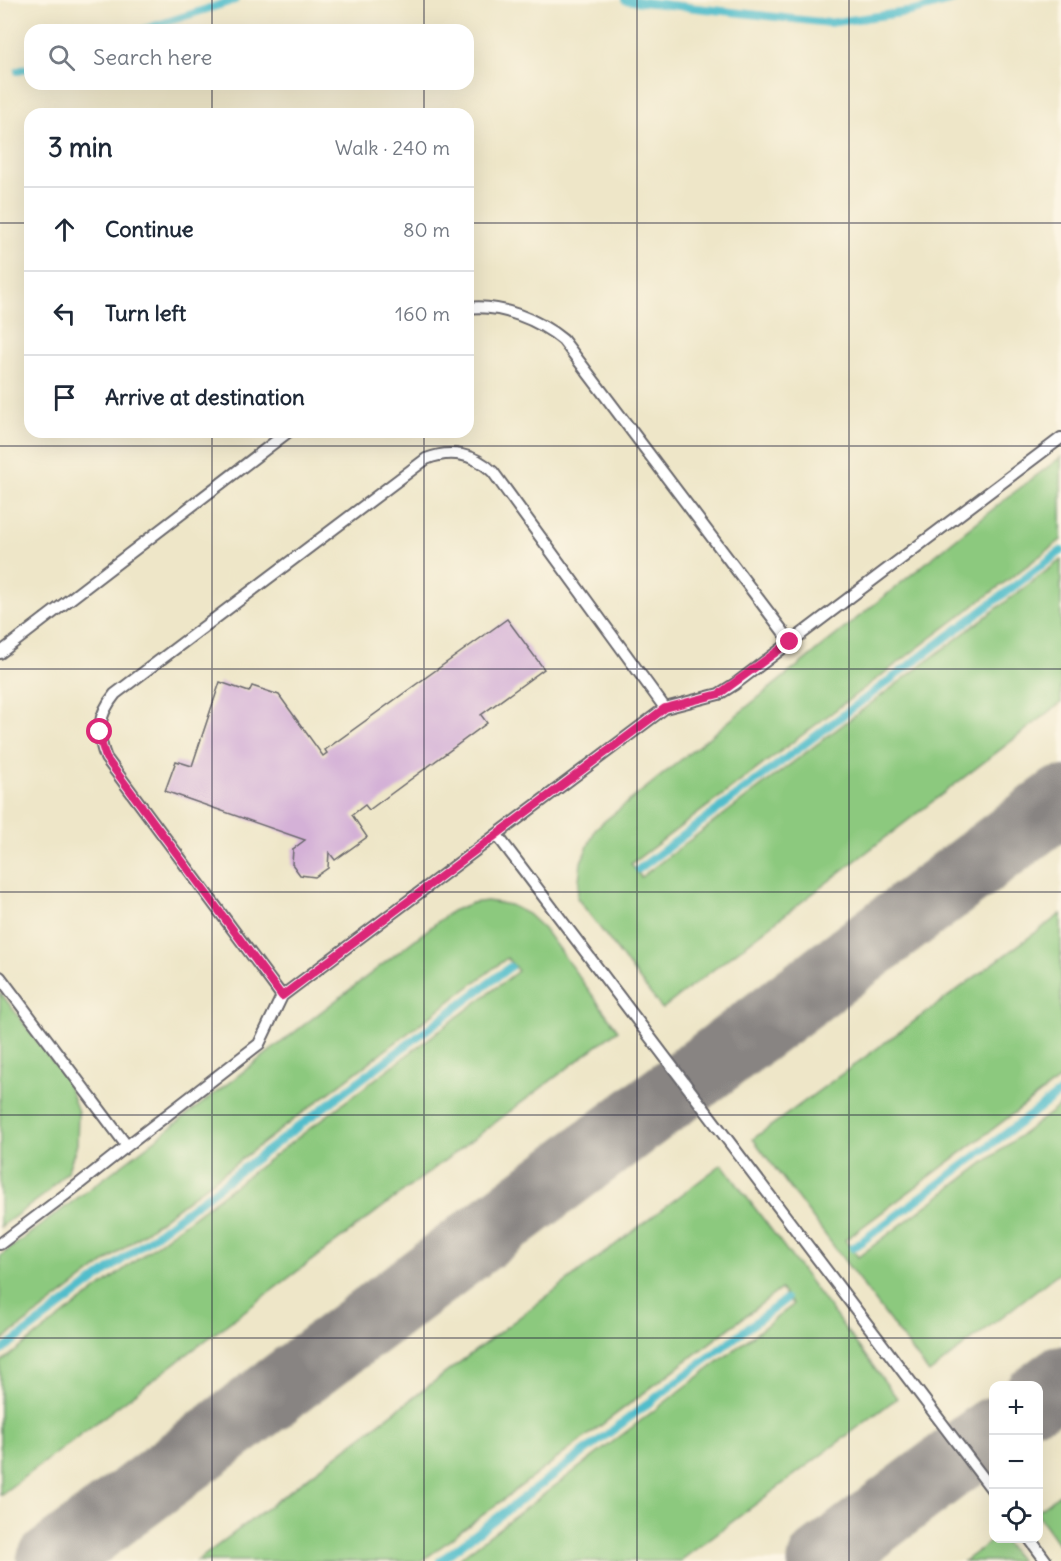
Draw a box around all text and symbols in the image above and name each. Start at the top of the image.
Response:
search box [24,24,474,90]
icon: search [45,41,78,74]
text: Search here [93,43,212,71]
text: 3 min [48,131,113,164]
text: Walk · 240 m [335,135,450,160]
icon: ahead [48,213,81,246]
text: Continue [105,215,194,243]
text: 80 m [403,217,450,242]
icon: left [48,297,81,330]
text: Turn left [105,299,186,327]
text: 160 m [395,301,450,326]
icon: arrive [48,381,81,414]
text: Arrive at destination [105,383,305,411]
route end [776,628,802,654]
route start [86,718,112,744]
map controls [989,1381,1043,1543]
button: + [989,1381,1043,1435]
button: − [989,1435,1043,1489]
button: locate [989,1489,1043,1543]

